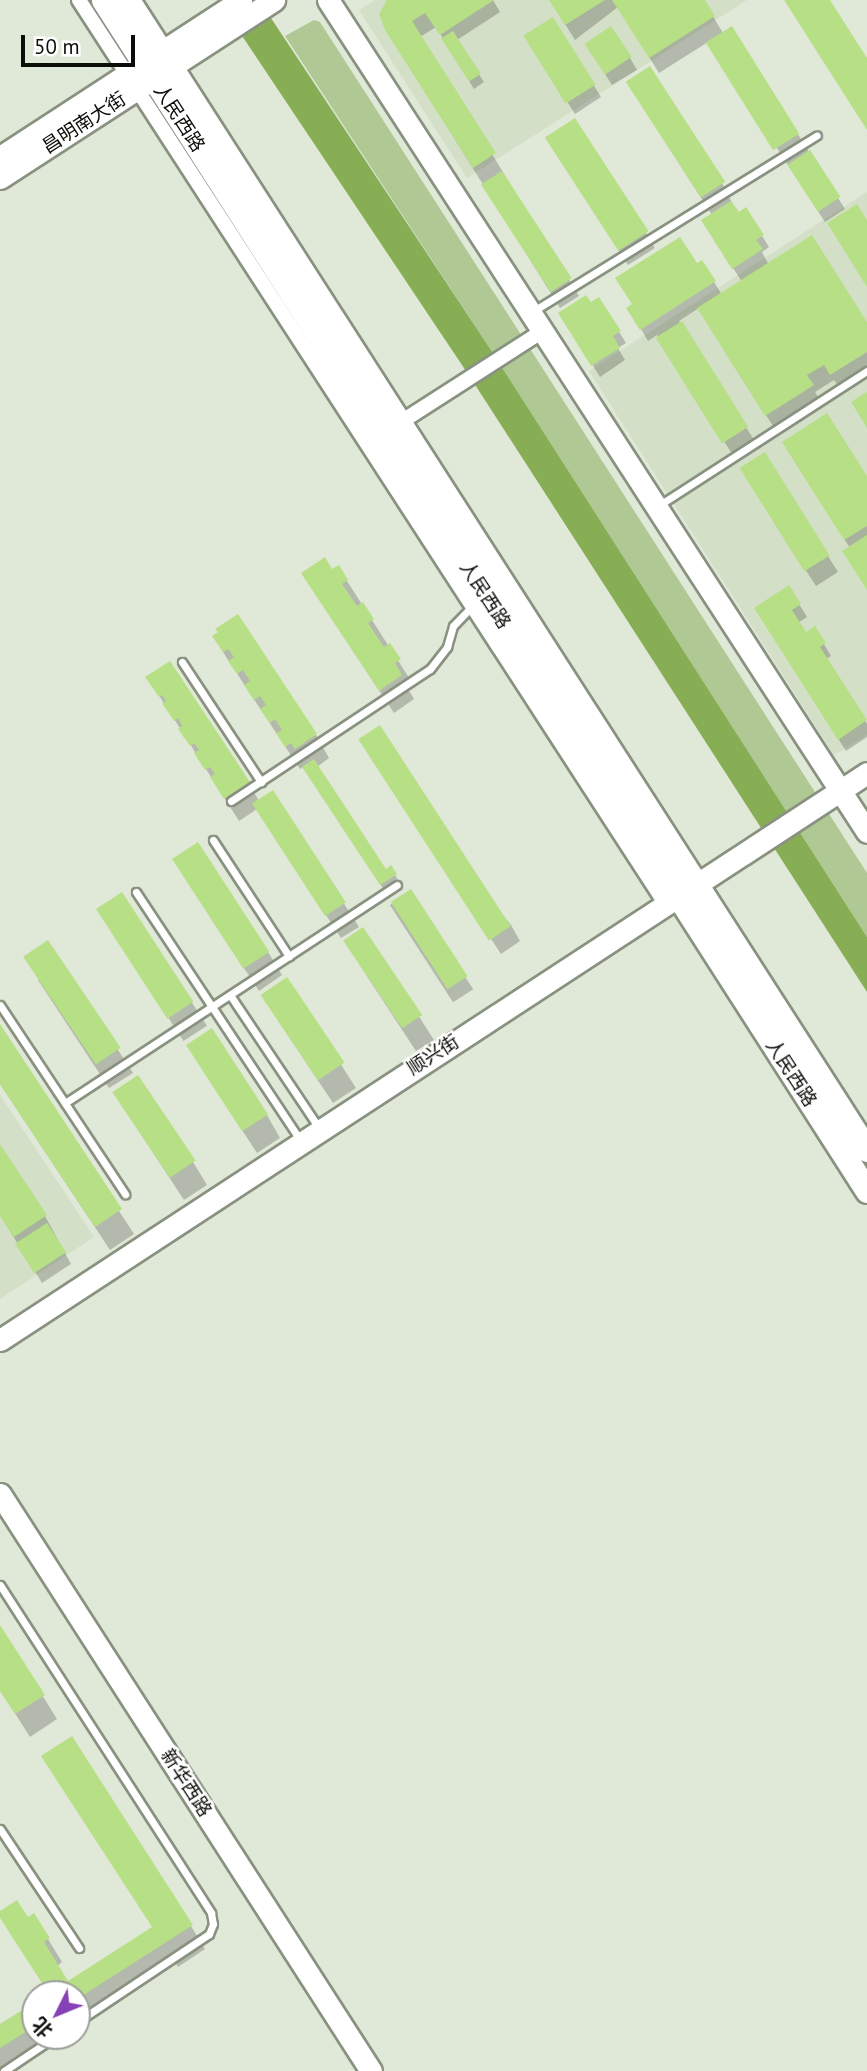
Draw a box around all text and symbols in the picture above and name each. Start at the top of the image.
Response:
scale bar [24,21,138,65]
text: 50 m [34,33,80,60]
street label: 人民西路 [149,80,209,156]
street label: 昌明南大街 [38,88,130,158]
street label: 人民西路 [455,557,515,633]
street label: 顺兴街 [403,1030,463,1080]
street label: 人民西路 [761,1035,821,1111]
street label: 新华西路 [156,1745,216,1821]
north arrow [21,1980,91,2050]
text: 北 [27,2013,57,2043]

